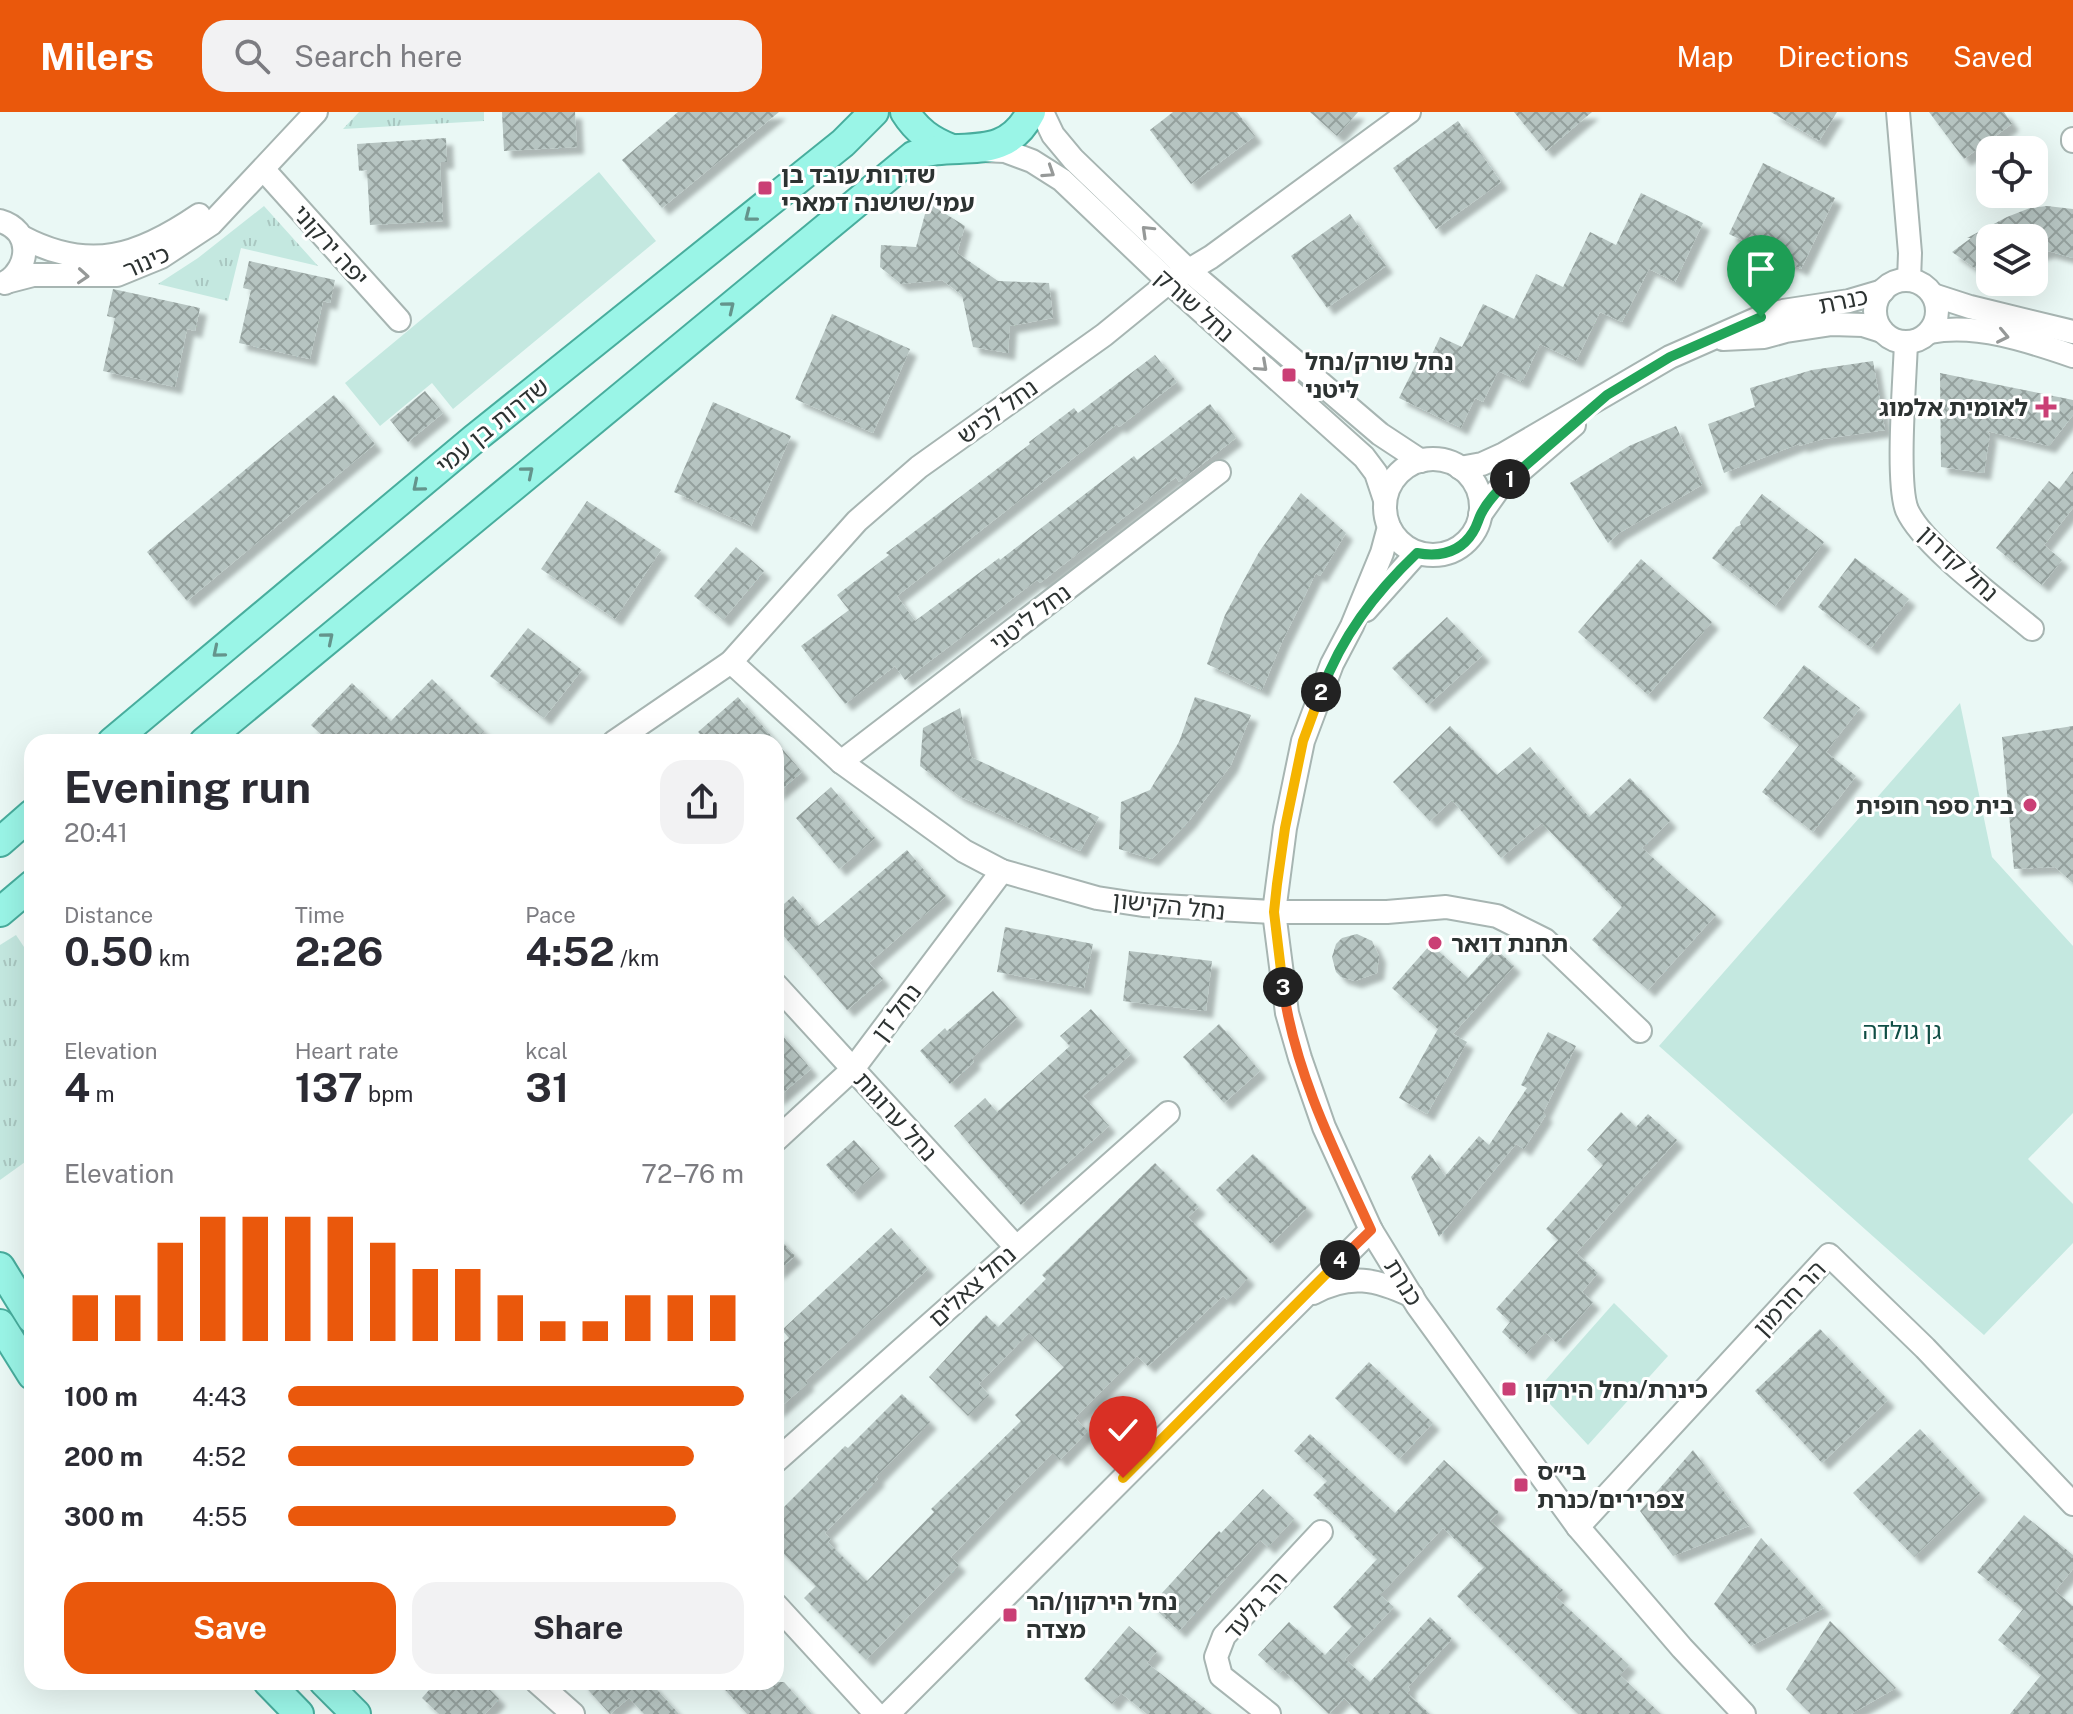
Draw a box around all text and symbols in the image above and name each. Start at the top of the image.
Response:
search box [202,20,762,92]
text: Milers [40,34,154,79]
icon: search [230,34,274,78]
text: Search here [294,38,462,74]
text: Map [1677,40,1733,73]
text: Directions [1777,40,1909,73]
text: Saved [1953,40,2033,73]
map controls [1976,136,2048,296]
button: locate [1976,136,2048,208]
place label: שדרות עובד בן עמי/שושנה דמארי [781,160,975,216]
one-way arrow [1041,163,1055,178]
marker: שדרות עובד בן עמי/שושנה דמארי [756,179,774,197]
street label: יפה ירקוני [287,199,375,291]
one-way arrow [744,206,759,220]
button: layers [1976,224,2048,296]
one-way arrow [1142,226,1156,240]
pin [1727,235,1795,317]
street label: כינור [118,238,174,284]
icon: arrive [1739,247,1783,291]
street label: נחל שורק [1150,263,1240,347]
one-way arrow [77,267,90,284]
street label: כנרת [1816,281,1870,319]
one-way arrow [720,302,735,316]
one-way arrow [1995,327,2009,344]
place label: נחל שורק/נחל ליטני [1305,347,1454,403]
one-way arrow [1253,356,1268,371]
marker: נחל שורק/נחל ליטני [1280,366,1298,384]
street label: שדרות בן עמי [430,371,554,479]
street label: נחל לכיש [951,373,1043,449]
place label: לאומית אלמוג [1879,393,2028,421]
marker: לאומית אלמוג [2035,396,2057,418]
pin: 1 [1490,459,1530,499]
text: 1 [1505,466,1515,492]
one-way arrow [519,467,533,482]
one-way arrow [412,476,427,490]
street label: נחל קדרון [1914,519,2004,607]
street label: נחל ליטני [984,578,1076,656]
one-way arrow [319,633,334,648]
one-way arrow [213,642,227,657]
pin: 2 [1301,672,1341,712]
text: 2 [1314,679,1328,705]
button: share [660,760,744,844]
text: Evening run [64,761,311,813]
place label: בית ספר חופית [1856,791,2014,819]
marker: בית ספר חופית [2021,796,2039,814]
text: 20:41 [64,817,128,848]
street label: נחל הקישון [1111,885,1227,925]
text: Distance [64,902,153,928]
text: Time [295,902,345,928]
text: Pace [525,902,576,928]
text: 0.50 [64,928,153,975]
text: 2:26 [295,928,383,975]
text: 4:52 [525,928,615,975]
place label: תחנת דואר [1451,929,1568,957]
marker: תחנת דואר [1426,934,1444,952]
text: km [153,945,190,971]
text: /km [615,945,659,971]
pin: 3 [1263,967,1303,1007]
text: 3 [1276,974,1290,1000]
street label: נחל דן [865,978,927,1046]
park label: גן גולדה [1862,1016,1942,1044]
text: Elevation [64,1038,157,1064]
text: Heart rate [295,1038,399,1064]
text: kcal [525,1038,568,1064]
text: 4 [64,1064,90,1111]
text: 137 [295,1064,363,1111]
text: 31 [525,1064,569,1111]
street label: נחל ערוגות [849,1066,943,1166]
text: m [90,1081,115,1107]
text: bpm [363,1081,413,1107]
text: Elevation [64,1158,174,1189]
text: 72–76 m [641,1158,744,1189]
street label: נחל צאלים [923,1240,1021,1332]
pin: 4 [1320,1240,1360,1280]
text: 4 [1333,1247,1347,1273]
street label: כנרת [1379,1253,1429,1311]
street label: הר חרמון [1747,1255,1831,1341]
place label: כינרת/נחל הירקון [1525,1375,1708,1403]
marker: כינרת/נחל הירקון [1500,1380,1518,1398]
text: 100 m [64,1381,138,1412]
text: 4:43 [192,1381,247,1412]
pin [1089,1396,1157,1478]
icon: check [1101,1408,1145,1452]
text: 200 m [64,1441,143,1472]
text: 4:52 [192,1441,246,1472]
place label: בי״ס צפרירים/כנרת [1537,1457,1685,1513]
marker: בי״ס צפרירים/כנרת [1512,1476,1530,1494]
text: 300 m [64,1501,144,1532]
text: 4:55 [192,1501,248,1532]
street label: הר גלעד [1218,1565,1292,1645]
button: Save [64,1582,396,1674]
button: Share [412,1582,744,1674]
place label: נחל הירקון/הר מצדה [1026,1587,1178,1643]
marker: נחל הירקון/הר מצדה [1001,1606,1019,1624]

